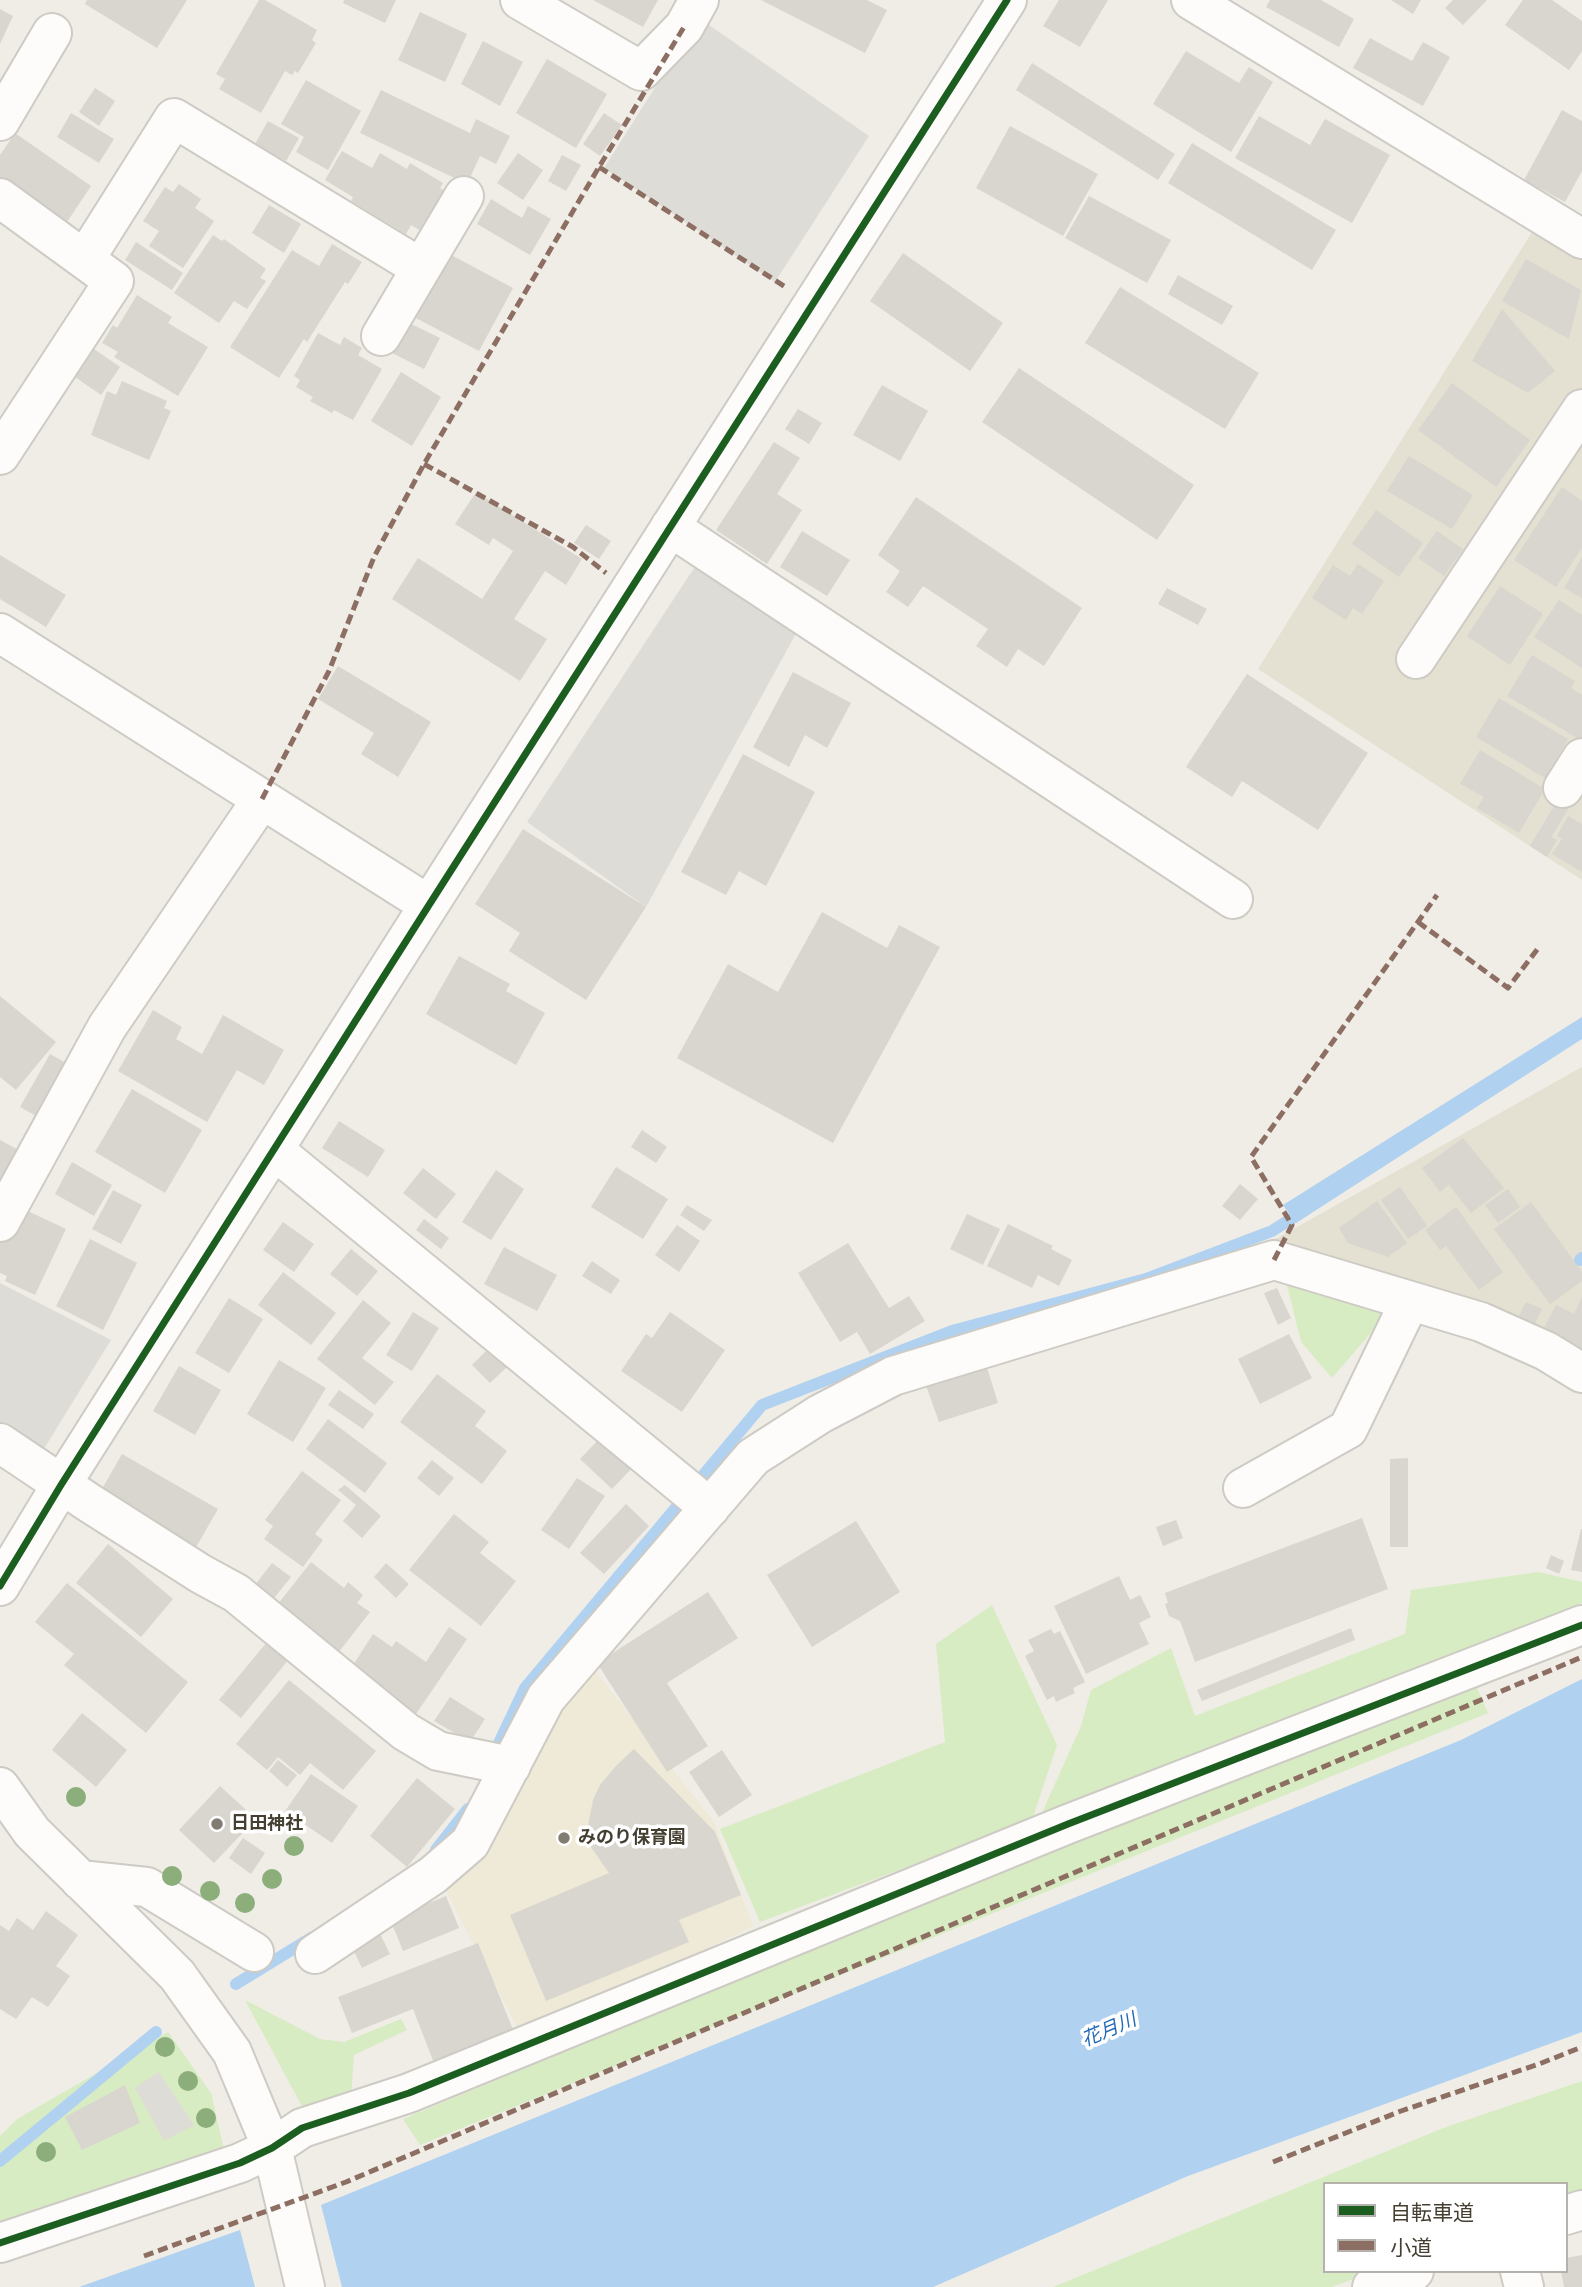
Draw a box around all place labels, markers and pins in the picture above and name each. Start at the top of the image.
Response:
place label: 日田神社 [231,1813,303,1835]
marker: 日田神社 [209,1816,225,1832]
place label: みのり保育園 [578,1827,686,1849]
marker: みのり保育園 [556,1830,572,1846]

